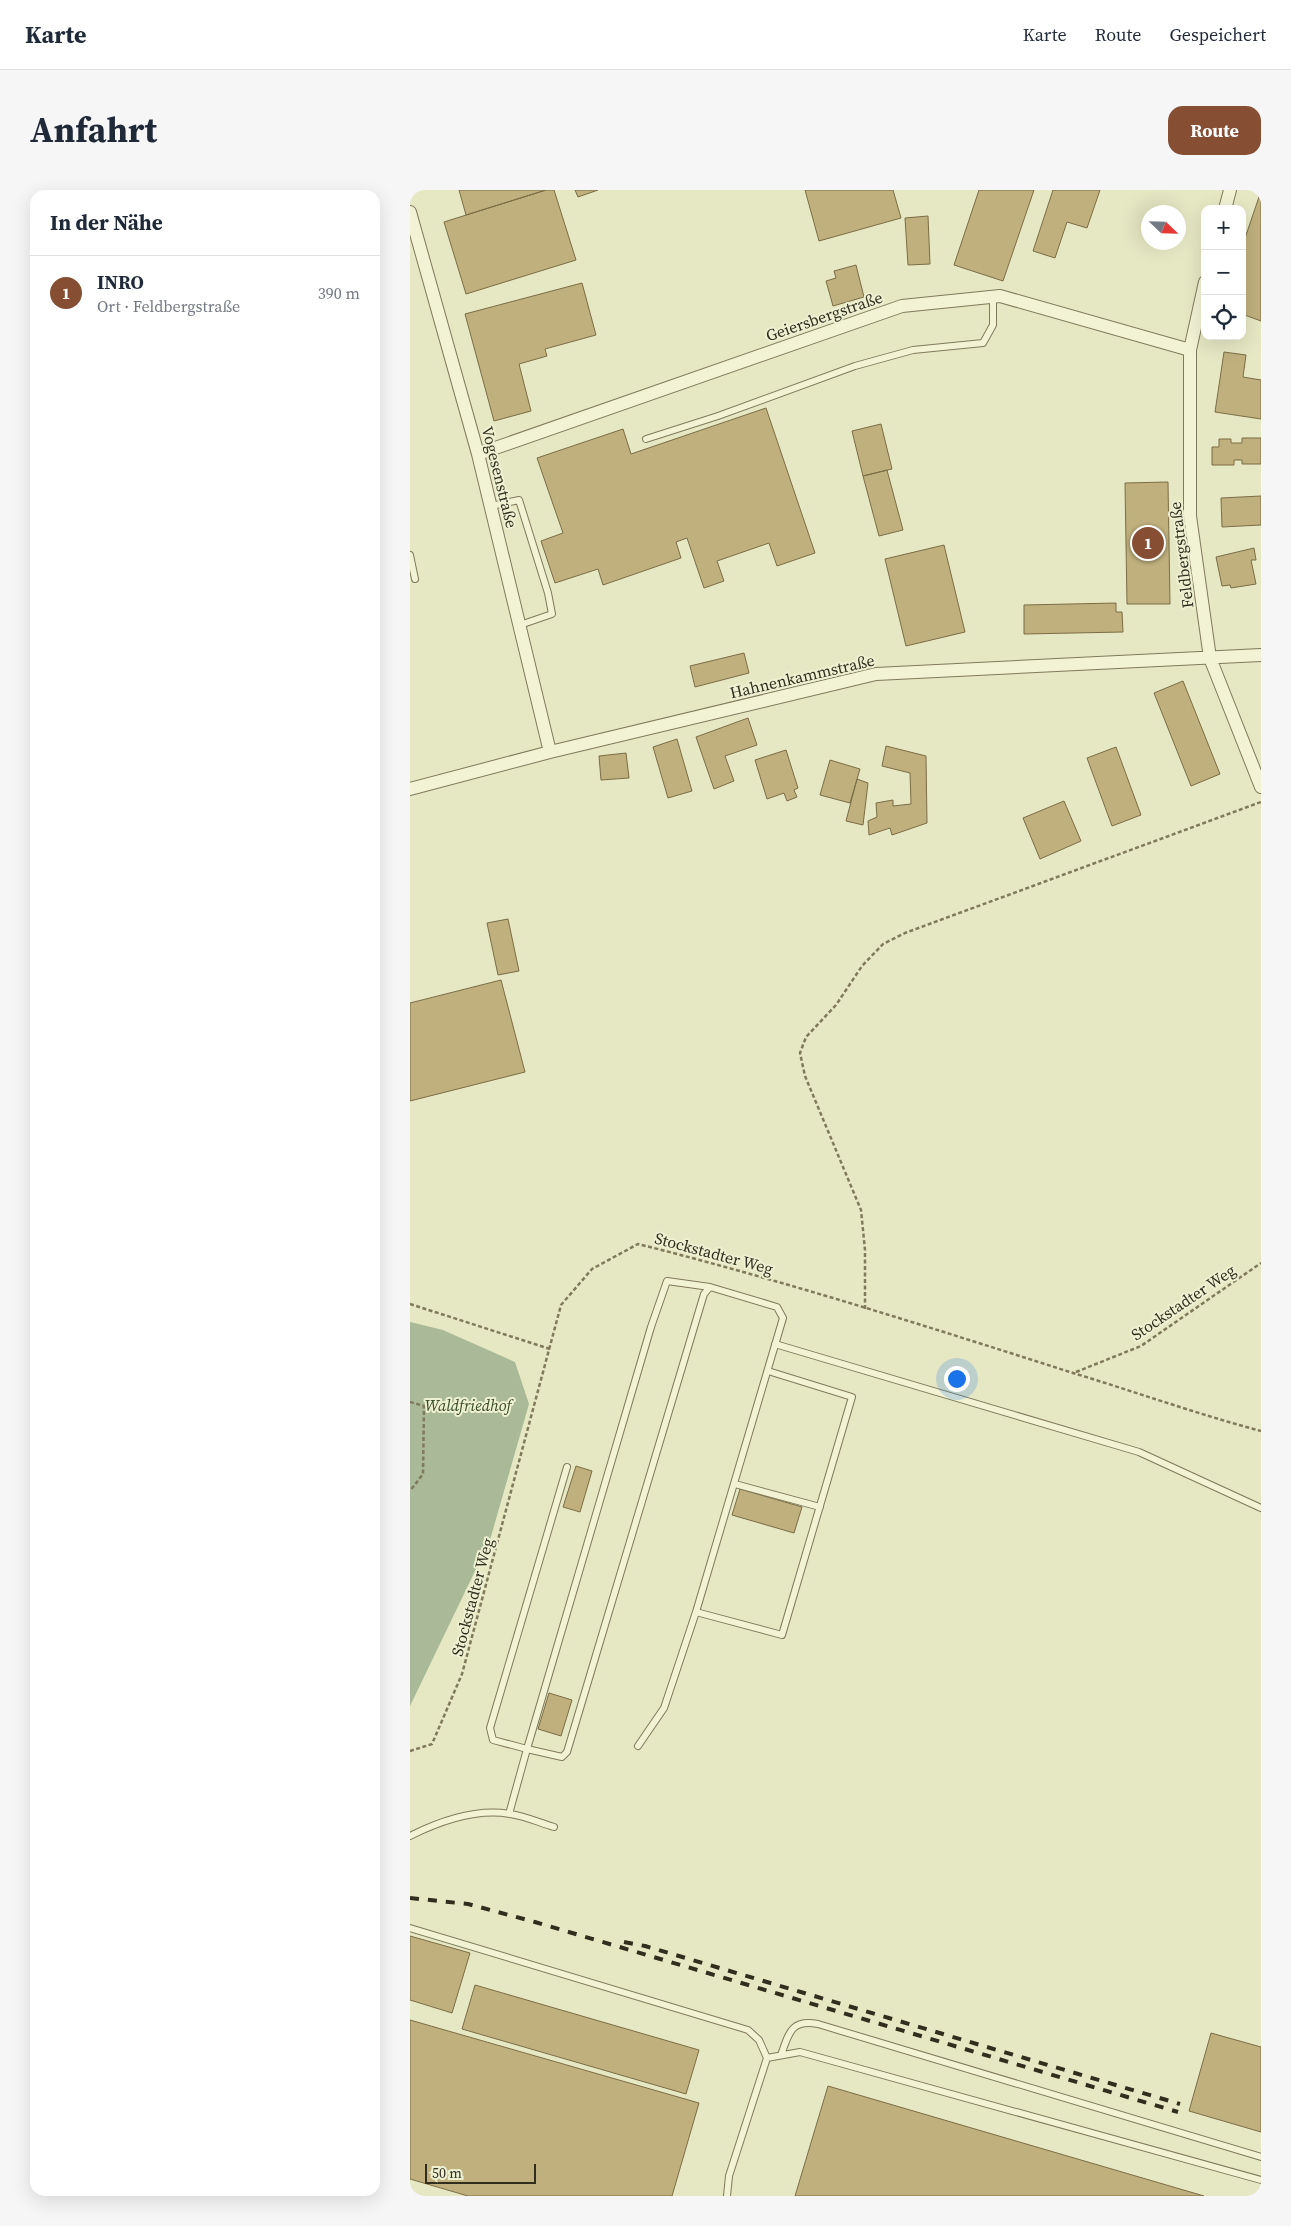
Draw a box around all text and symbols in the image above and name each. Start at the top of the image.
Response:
text: Karte [25,18,86,51]
text: Karte [1023,22,1067,47]
text: Route [1095,22,1141,47]
text: Gespeichert [1169,22,1266,47]
text: Anfahrt [30,106,157,154]
button: Route [1168,106,1261,155]
north arrow [1141,205,1186,250]
map controls [1201,205,1246,340]
button: + [1201,205,1246,250]
text: In der Nähe [50,208,163,237]
button: − [1201,250,1246,295]
text: INRO [97,269,144,295]
text: 1 [62,282,70,304]
text: 390 m [318,282,360,304]
street label: Geiersbergstraße [763,286,885,346]
text: Ort · Feldbergstraße [97,295,240,317]
button: locate [1201,295,1246,340]
street label: Vogesenstraße [477,424,523,530]
street label: Feldbergstraße [1164,500,1198,610]
pin: 1 [1132,524,1164,562]
street label: Hahnenkammstraße [728,649,876,703]
street label: Stockstadter Weg [652,1227,776,1279]
street label: Stockstadter Weg [1126,1259,1240,1345]
your location [944,1366,970,1392]
park label: Waldfriedhof [425,1394,515,1416]
street label: Stockstadter Weg [446,1535,498,1659]
scale bar [425,2161,536,2184]
text: 50 m [432,2163,462,2183]

